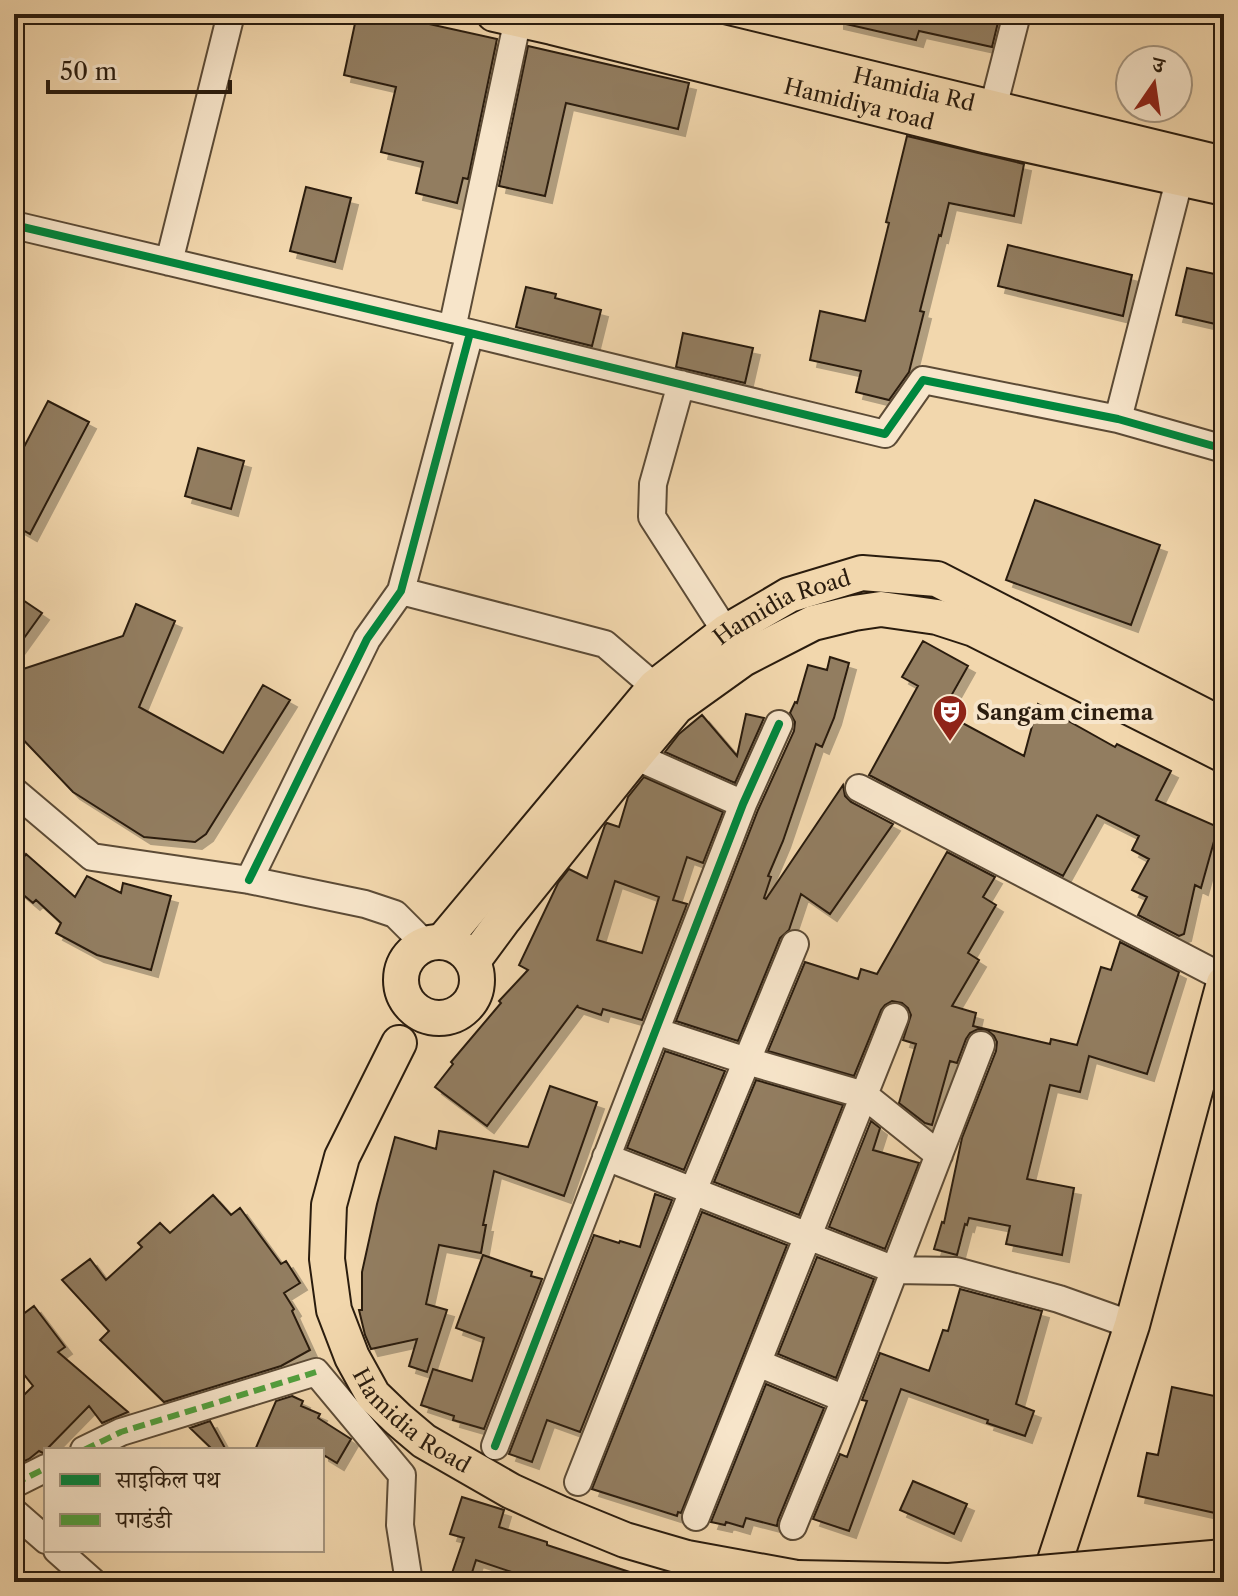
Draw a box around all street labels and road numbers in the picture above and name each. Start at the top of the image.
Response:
street label: Hamidia Rd [850,62,978,117]
street label: Hamidiya road [781,73,937,136]
street label: Hamidia Road [708,564,854,651]
street label: Hamidia Road [347,1363,475,1479]

